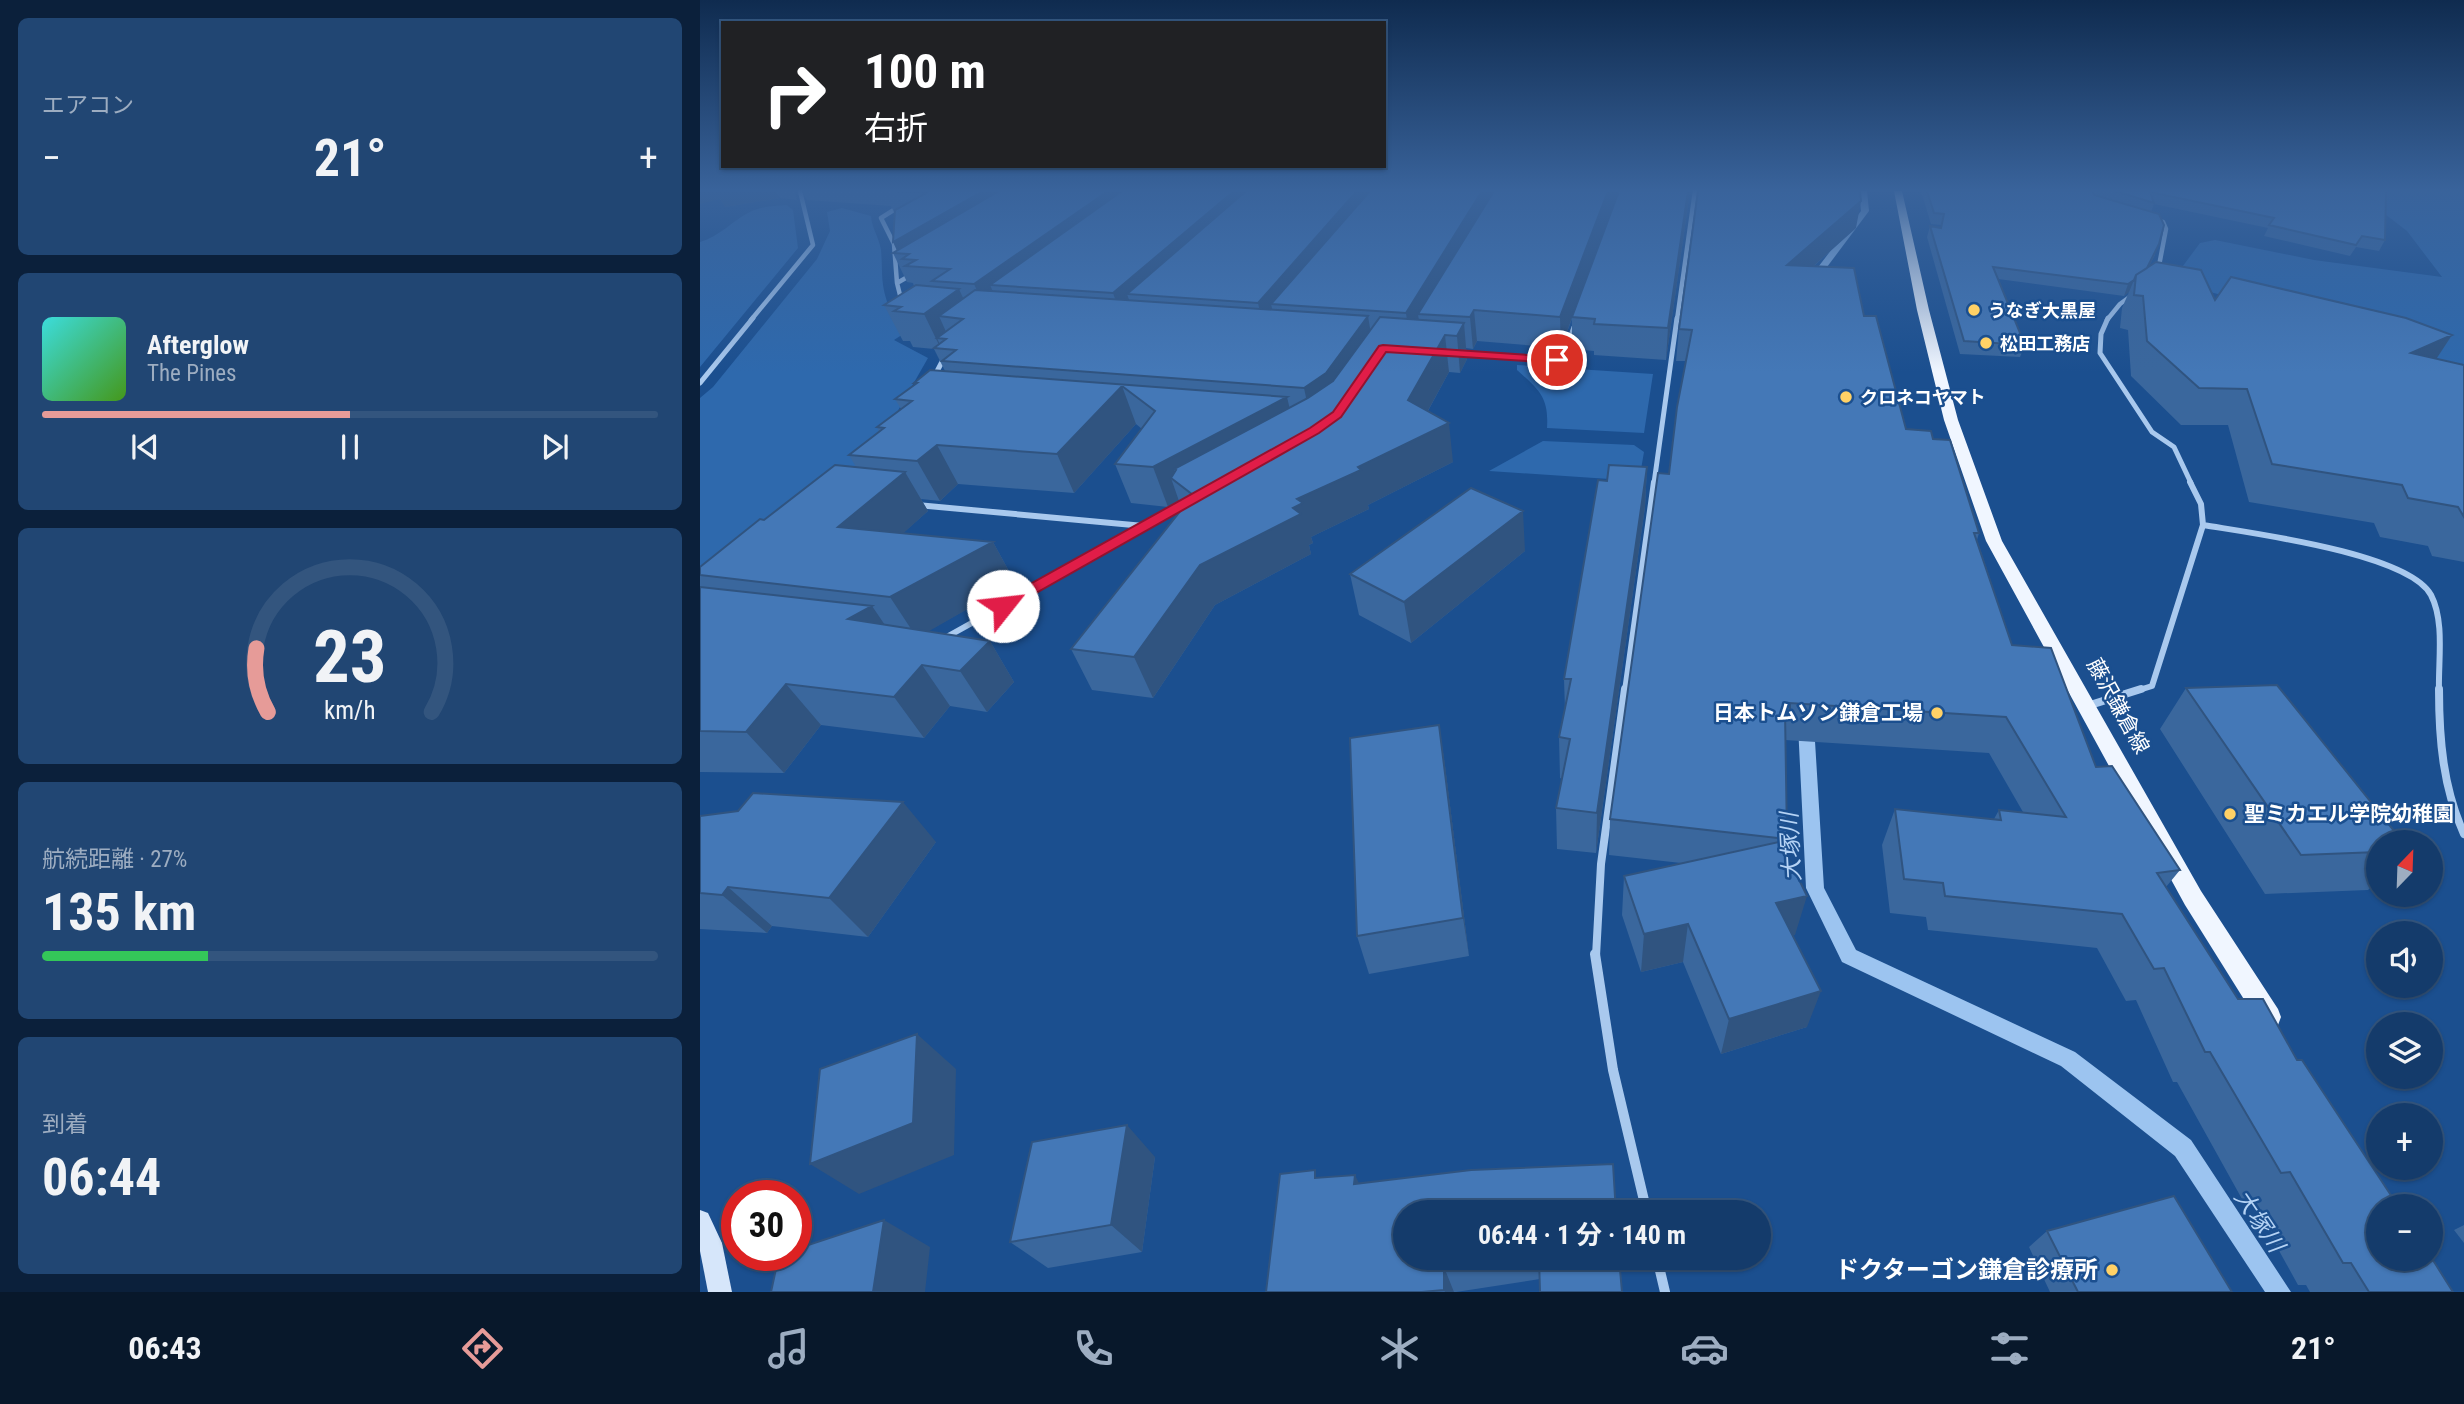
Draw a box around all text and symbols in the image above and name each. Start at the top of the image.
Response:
text: 100 m [864,43,986,100]
icon: right [749,49,840,140]
text: エアコン [42,92,134,119]
text: 右折 [864,109,928,147]
text: 21° [314,128,386,189]
text: − [42,136,61,180]
text: + [639,136,658,180]
place label: うなぎ大黒屋 [1988,300,2096,321]
marker: うなぎ大黒屋 [1966,302,1982,318]
text: Afterglow [147,330,249,360]
pin [1527,330,1587,390]
place label: 松田工務店 [2000,333,2090,354]
marker: 松田工務店 [1978,335,1994,351]
icon: arrive [1538,341,1576,379]
text: The Pines [147,360,237,387]
place label: クロネコヤマト [1860,387,1986,408]
marker: クロネコヤマト [1838,389,1854,405]
icon: previous [126,428,164,466]
icon: pause [331,428,369,466]
icon: next [536,428,574,466]
position arrow [966,569,1040,643]
text: 23 [313,614,387,700]
street label: 藤沢鎌倉線 [2082,654,2154,758]
text: km/h [324,696,376,725]
place label: 日本トムソン鎌倉工場 [1713,701,1923,725]
marker: 日本トムソン鎌倉工場 [1929,705,1945,721]
place label: 聖ミカエル学院幼稚園 [2244,802,2454,826]
marker: 聖ミカエル学院幼稚園 [2222,806,2238,822]
water label: 大塚川 [1776,809,1806,882]
north arrow [2366,830,2443,906]
map controls [2366,830,2443,1271]
text: 航続距離 · 27% [42,846,187,873]
text: 135 km [42,882,196,943]
button: sound [2366,921,2443,998]
button: layers [2366,1012,2443,1089]
button: + [2366,1103,2443,1180]
text: 到着 [42,1111,88,1138]
text: 06:44 [42,1147,161,1208]
speed limit sign: 30 [721,1180,812,1271]
water label: 大塚川 [2229,1185,2291,1260]
button: − [2366,1194,2443,1271]
text: 06:44 · 1 分 · 140 m [1478,1220,1686,1250]
place label: ドクターゴン鎌倉診療所 [1835,1256,2098,1284]
marker: ドクターゴン鎌倉診療所 [2104,1262,2120,1278]
icon: directions [458,1324,507,1373]
icon: music [764,1324,813,1373]
icon: phone [1069,1324,1118,1373]
icon: climate [1375,1324,1424,1373]
icon: car [1680,1324,1729,1373]
icon: filters [1985,1324,2034,1373]
text: 06:43 [128,1329,202,1367]
text: 21° [2291,1329,2336,1367]

